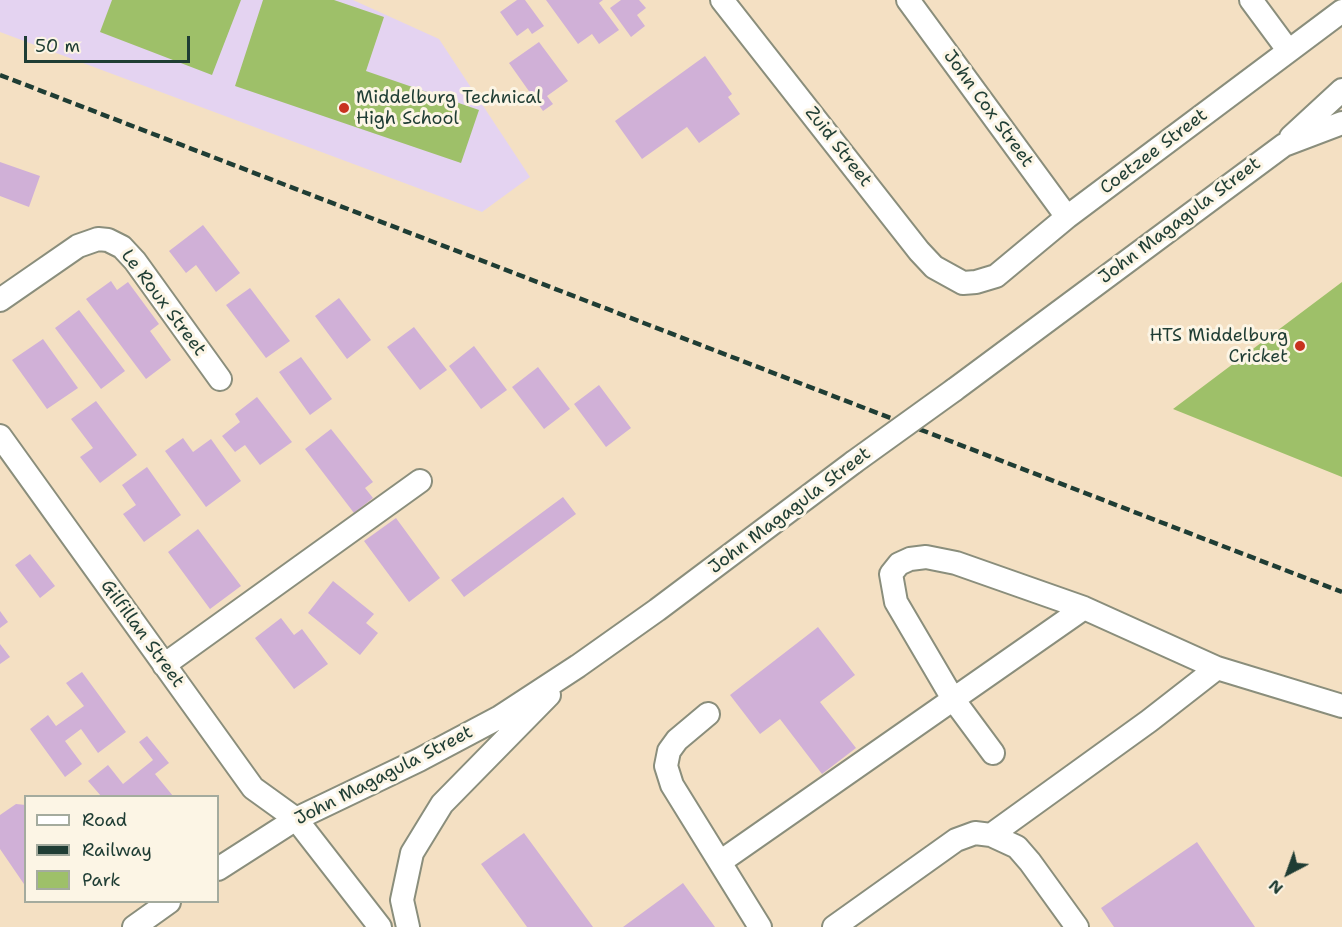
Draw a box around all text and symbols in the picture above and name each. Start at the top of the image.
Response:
scale bar [27,24,194,62]
text: 50 m [35,34,80,58]
street label: John Cox Street [938,46,1038,172]
place label: Middelburg Technical High School [356,87,542,130]
marker: Middelburg Technical High School [337,101,351,115]
street label: Zuid Street [800,103,876,191]
street label: Coetzee Street [1096,105,1212,199]
street label: John Magagula Street [1095,153,1265,289]
street label: Le Roux Street [116,246,210,360]
place label: HTS Middelburg Cricket [1150,325,1288,368]
marker: HTS Middelburg Cricket [1293,339,1307,353]
street label: John Magagula Street [705,443,875,579]
street label: Gilfillan Street [96,576,188,692]
street label: John Magagula Street [291,722,477,830]
legend [24,795,219,903]
text: Road [82,808,127,832]
text: Railway [82,838,152,862]
north arrow [1258,843,1318,903]
text: Park [82,868,121,892]
text: N [1264,875,1288,899]

